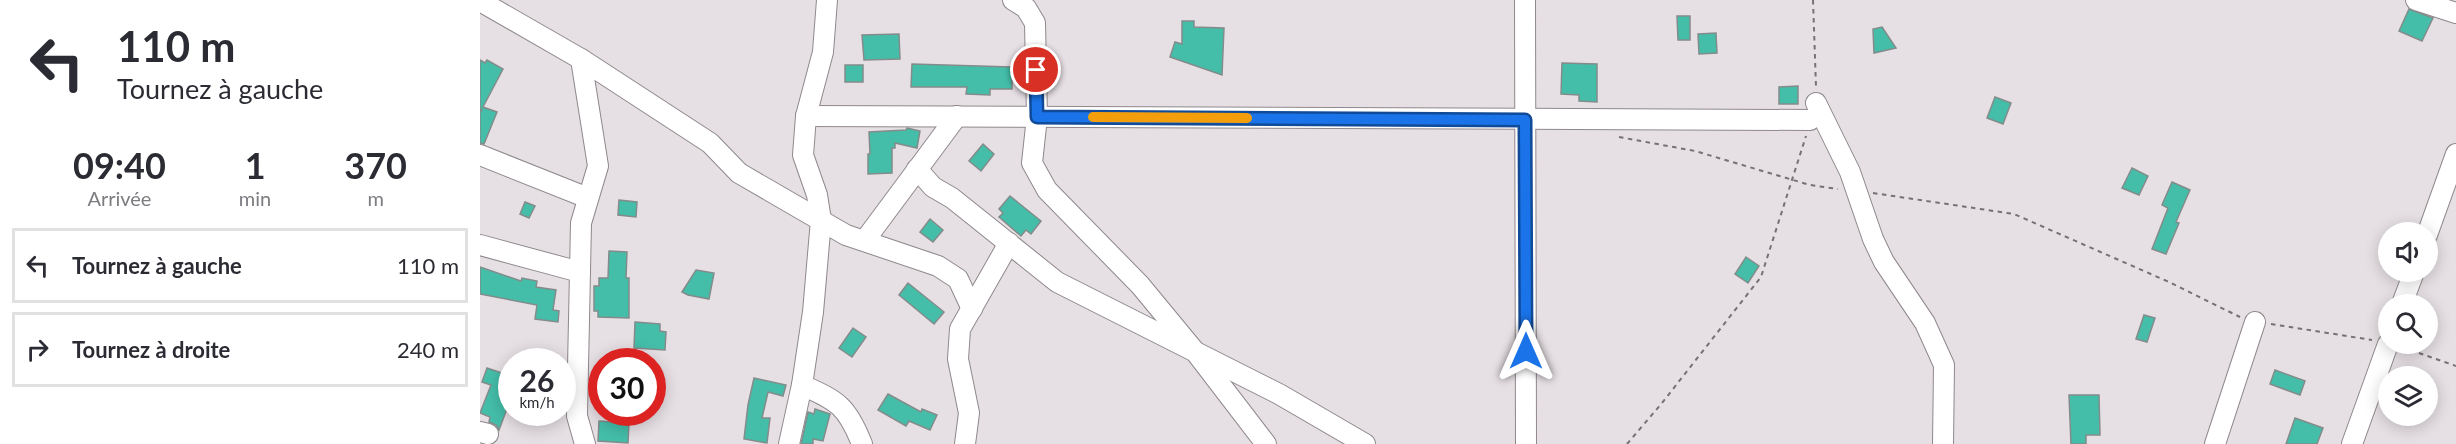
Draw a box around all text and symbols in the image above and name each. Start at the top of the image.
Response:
text: 110 m [117,21,235,71]
icon: left [18,24,96,102]
pin [1010,44,1061,95]
icon: arrive [1019,53,1052,86]
text: Tournez à gauche [117,72,323,105]
text: 09:40 [73,143,166,187]
text: 1 [245,143,266,187]
text: 370 [344,143,407,187]
text: Arrivée [87,186,151,210]
text: min [239,186,271,210]
text: m [367,186,384,210]
map controls [2378,222,2438,426]
button: sound [2378,222,2438,282]
icon: left [21,249,54,282]
text: Tournez à gauche [72,252,242,279]
text: 110 m [397,252,459,279]
button: search [2378,294,2438,354]
position arrow [1494,319,1558,383]
icon: right [21,333,54,366]
text: Tournez à droite [72,336,230,363]
text: 240 m [397,336,459,363]
speed limit sign: 30 [588,348,666,426]
text: 26 [520,362,554,398]
button: layers [2378,366,2438,426]
text: km/h [519,393,555,411]

